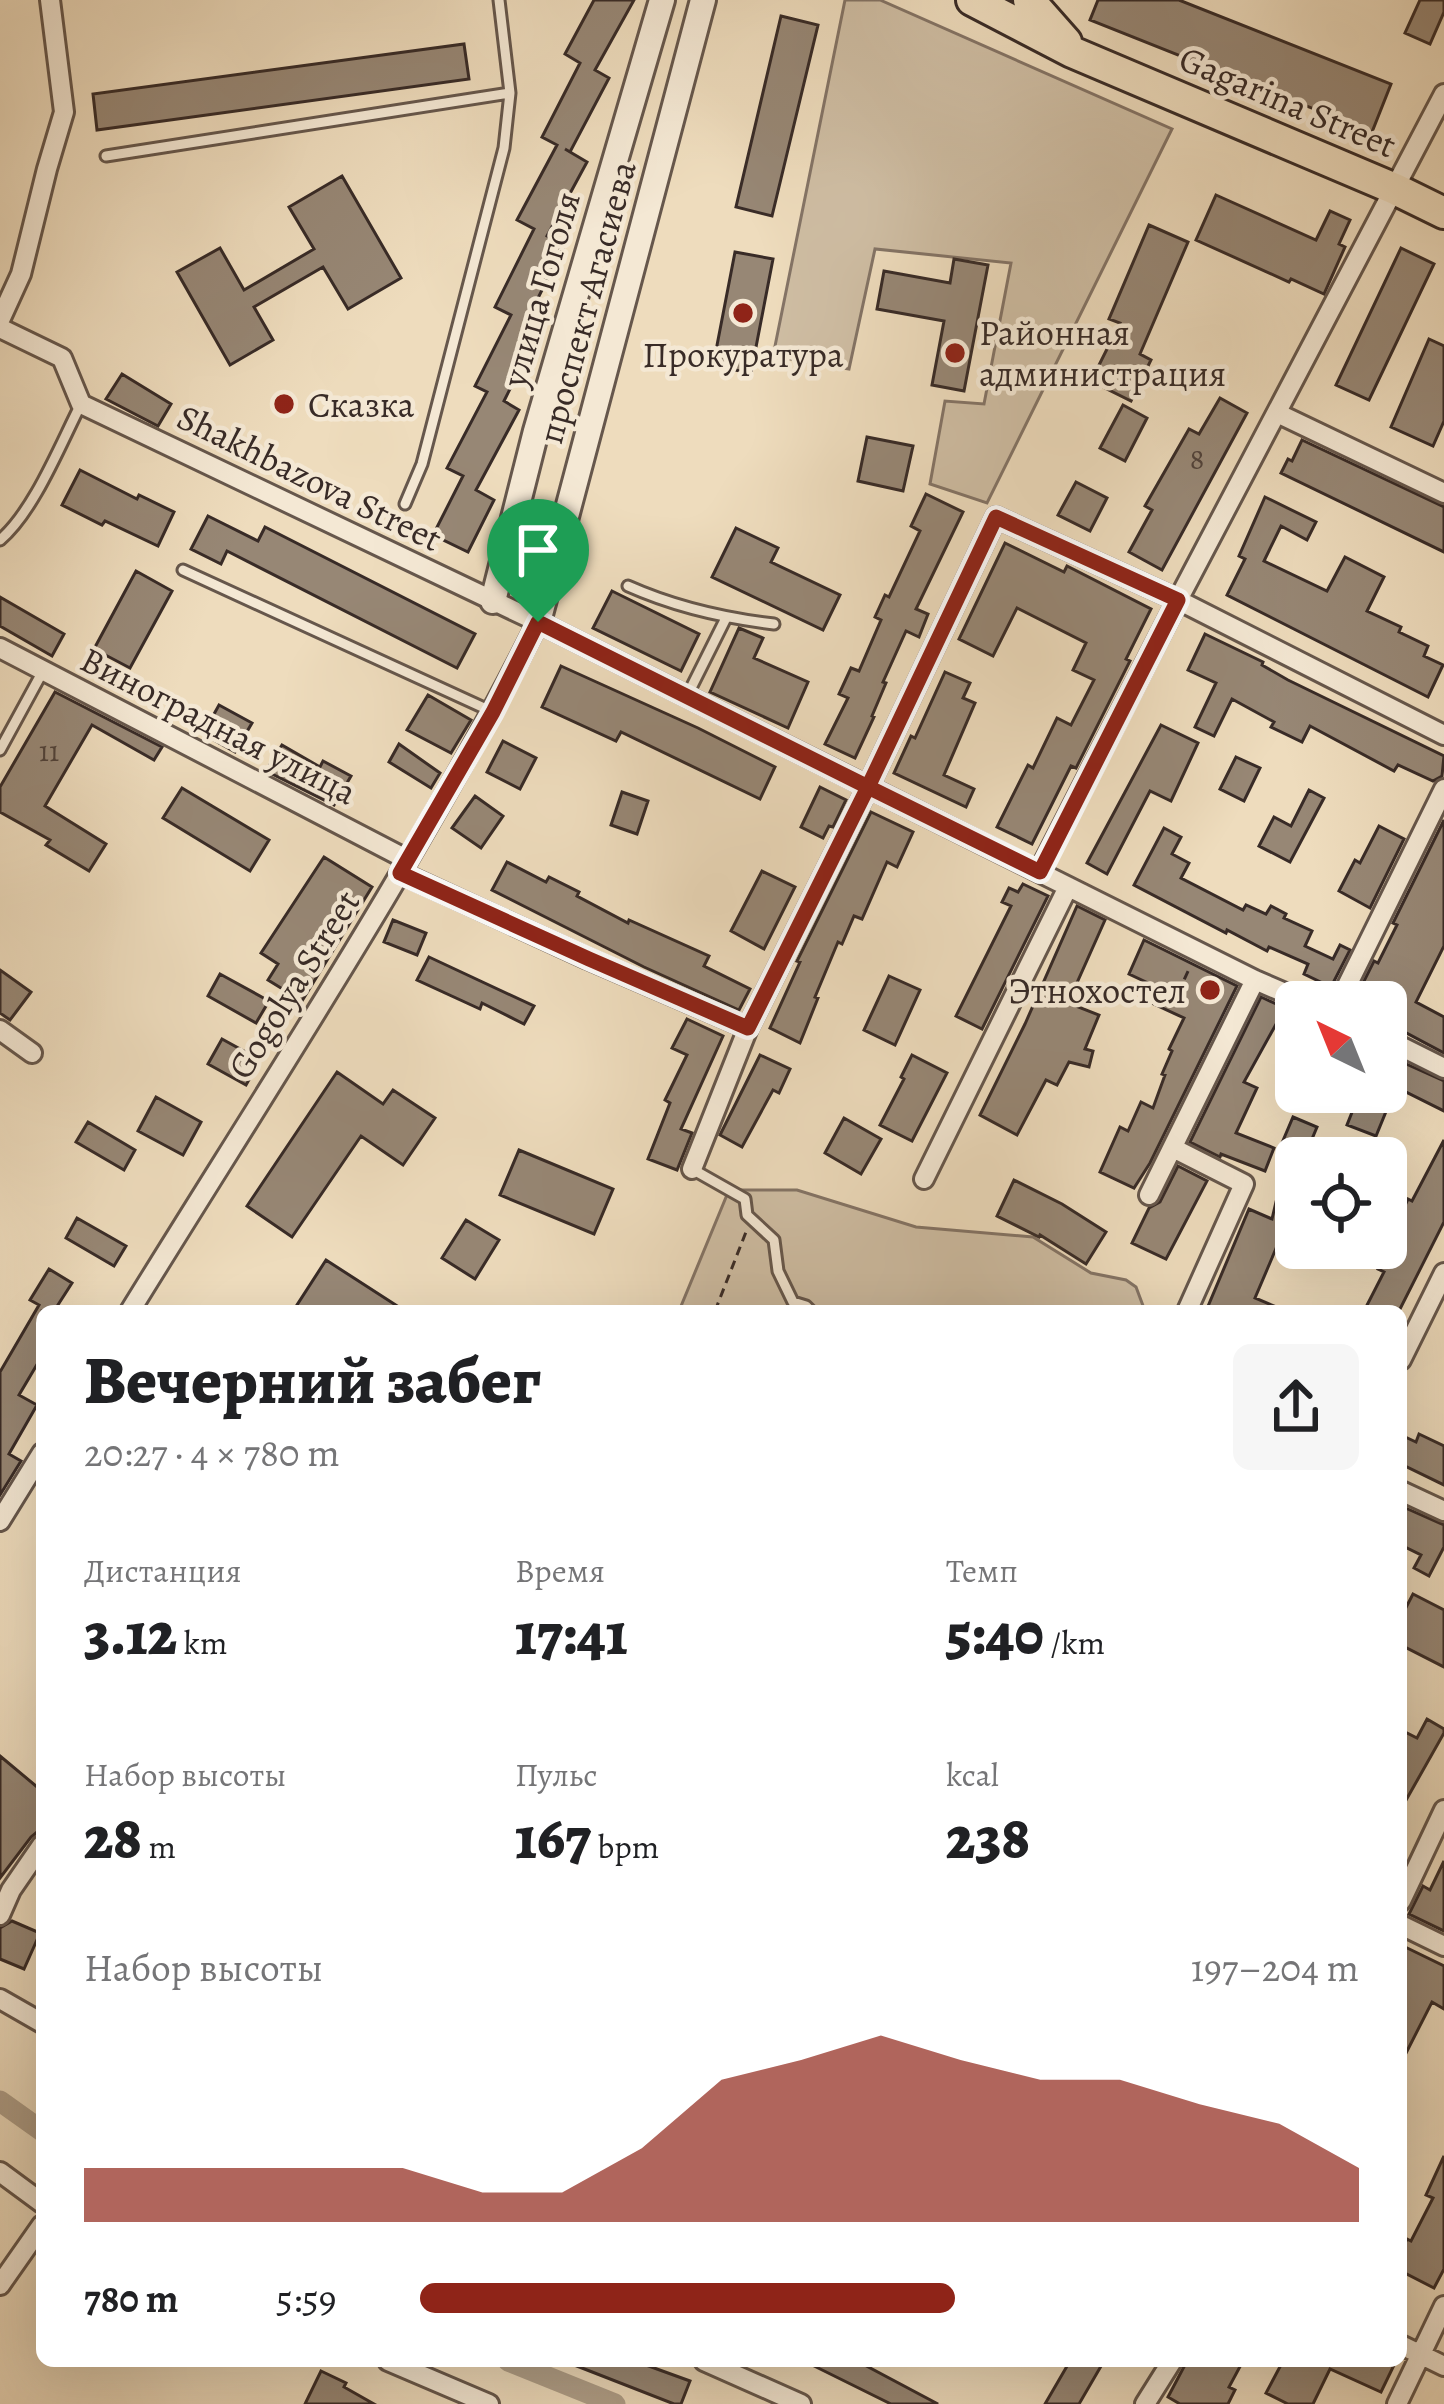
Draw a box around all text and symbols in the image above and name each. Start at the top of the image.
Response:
street label: Gagarina Street [1172,34,1404,169]
street label: проспект Агасиева [525,155,648,449]
street label: улица Гоголя [489,186,592,393]
marker: Прокуратура [730,300,756,326]
place label: Районная администрация [979,308,1226,398]
place label: Прокуратура [642,330,844,379]
marker: Районная администрация [942,340,968,366]
place label: Сказка [308,380,415,429]
marker: Сказка [271,391,297,417]
street label: Shakhbazova Street [169,392,450,563]
house number: 8 [1190,439,1204,479]
pin [487,499,589,622]
icon: arrive [505,517,571,583]
street label: Виноградная улица [72,635,366,816]
house number: 11 [39,731,59,771]
street label: Gogolya Street [216,880,371,1088]
place label: Этнохостел [1008,966,1186,1015]
marker: Этнохостел [1197,977,1223,1003]
north arrow [1275,981,1407,1113]
map controls [1275,981,1407,1269]
button: locate [1275,1137,1407,1269]
text: Вечерний забег [84,1336,541,1426]
button: share [1233,1344,1359,1470]
text: 20:27 · 4 × 780 m [84,1426,340,1479]
text: Дистанция [84,1548,241,1593]
text: Время [515,1548,605,1593]
text: Темп [946,1548,1018,1593]
text: 3.12 [84,1593,177,1675]
text: 17:41 [515,1593,628,1675]
text: 5:40 [946,1593,1044,1675]
text: km [177,1620,227,1665]
text: /km [1044,1620,1105,1665]
text: Набор высоты [84,1752,286,1797]
text: Пульс [515,1752,598,1797]
text: kcal [946,1752,999,1797]
text: 28 [84,1797,142,1879]
text: 167 [515,1797,591,1879]
text: 238 [946,1797,1030,1879]
text: m [142,1824,176,1869]
text: bpm [591,1824,659,1869]
text: Набор высоты [84,1941,323,1994]
text: 197–204 m [1191,1941,1359,1994]
text: 780 m [84,2272,178,2325]
text: 5:59 [276,2272,337,2325]

